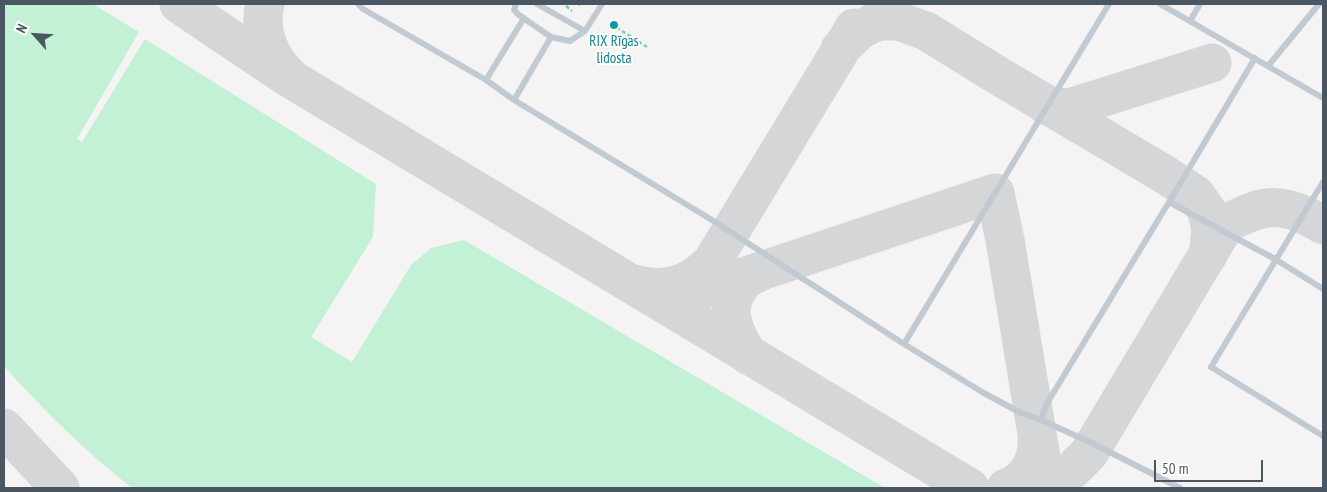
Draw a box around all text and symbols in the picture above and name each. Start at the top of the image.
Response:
north arrow [10,10,60,60]
marker: RIX Rīgas lidosta [608,19,620,31]
text: N [12,21,31,36]
place label: RIX Rīgas lidosta [589,33,639,68]
scale bar [1157,450,1266,482]
text: 50 m [1162,459,1188,478]

